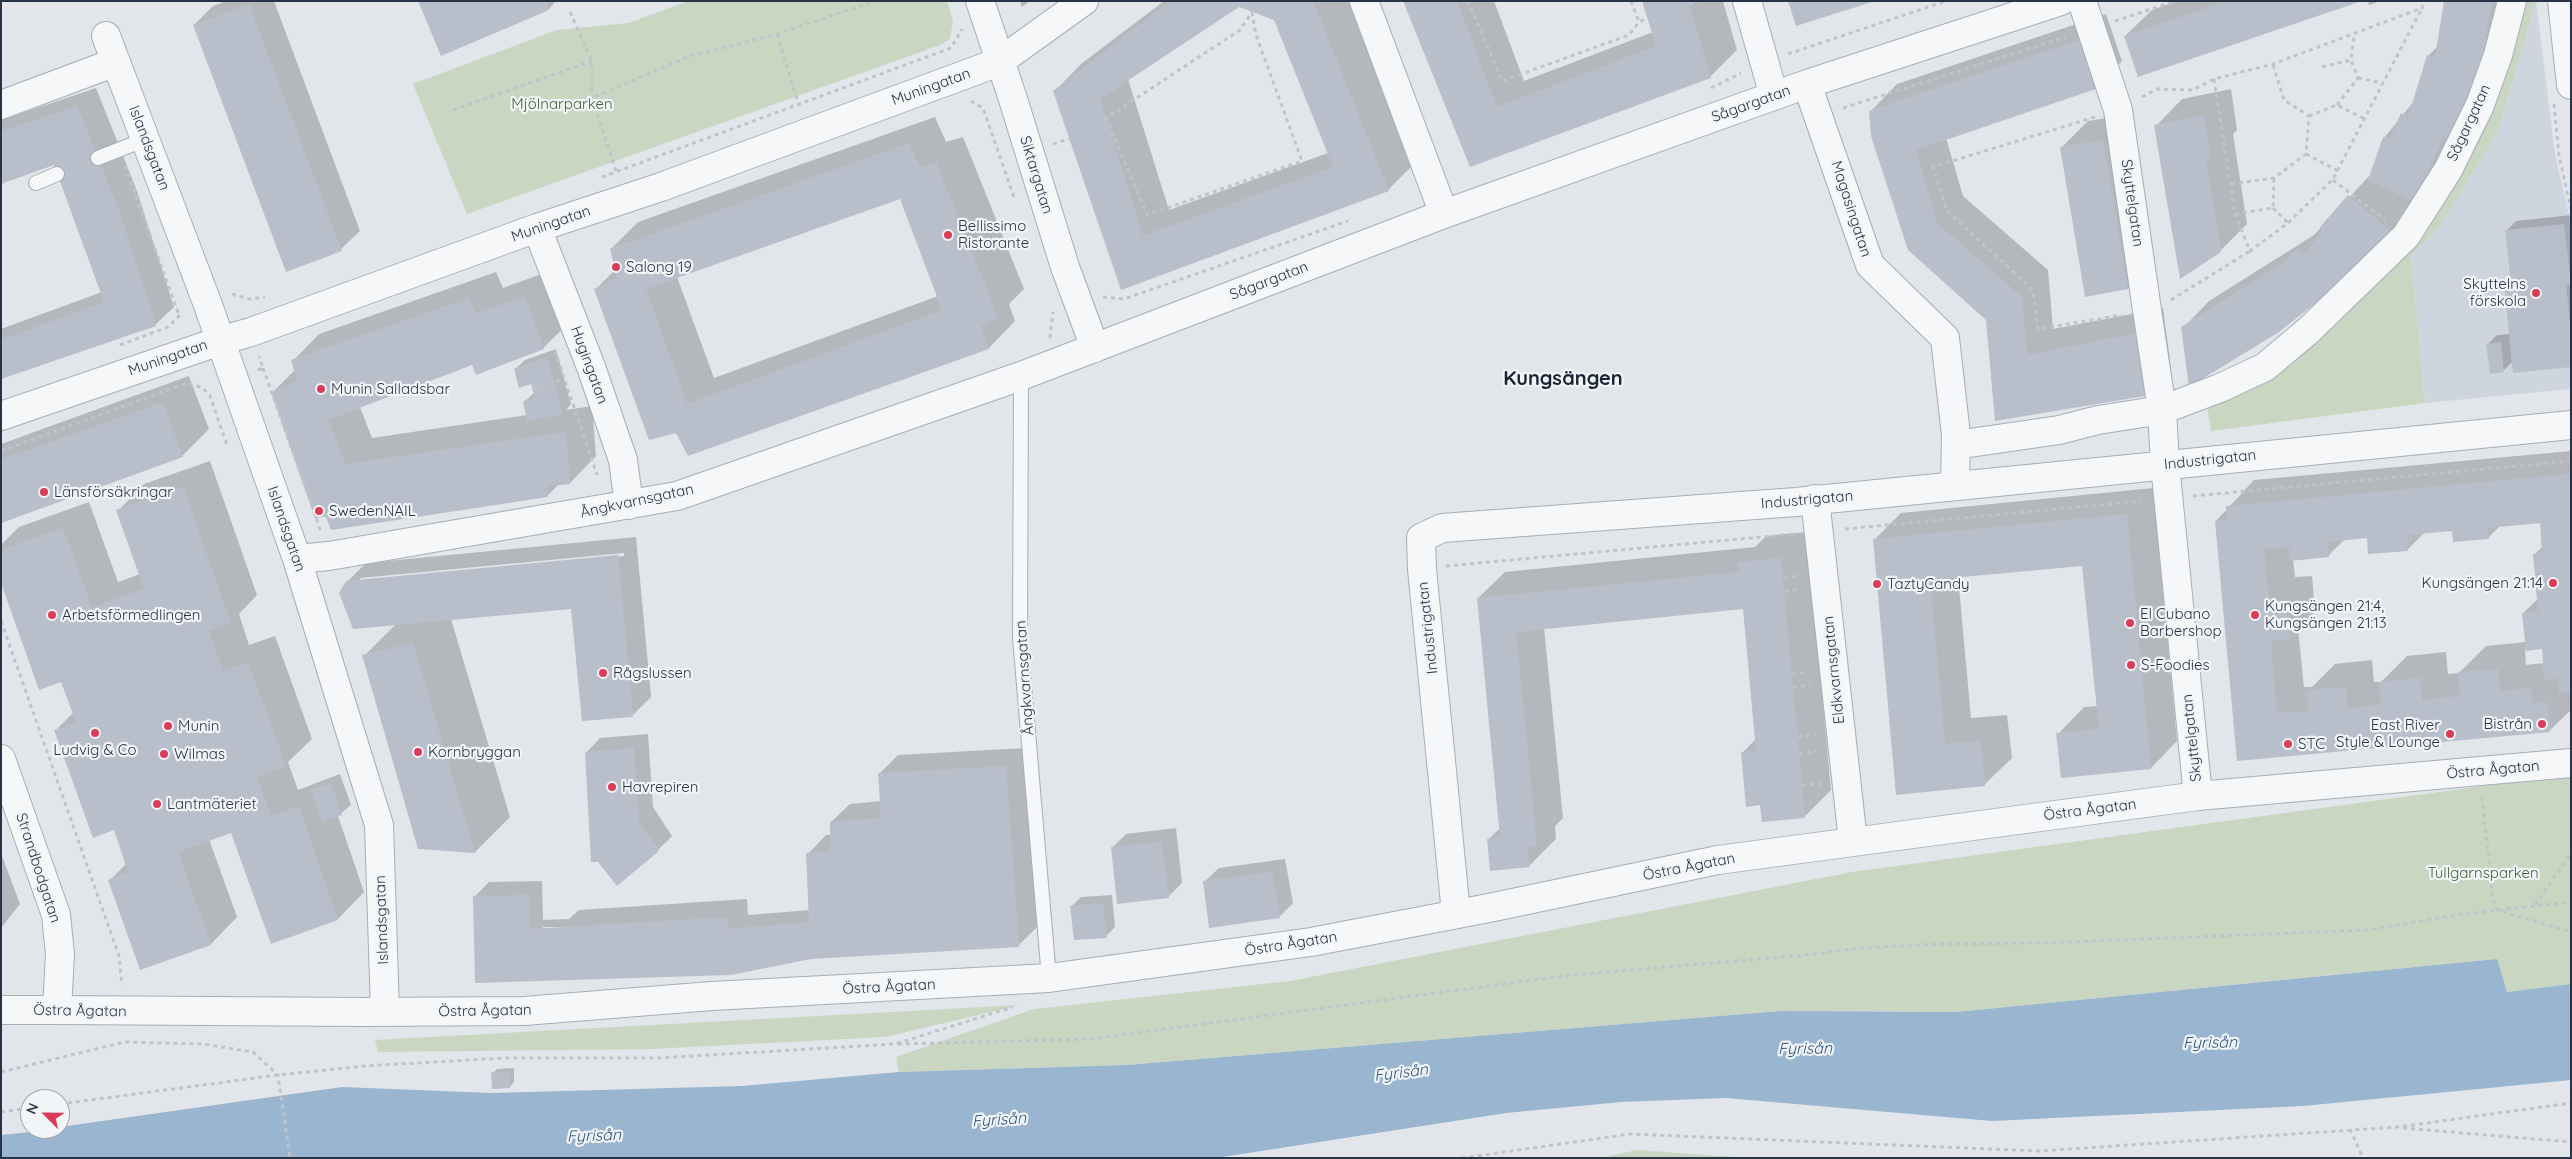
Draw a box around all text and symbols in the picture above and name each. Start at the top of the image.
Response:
street label: Muningatan [889,64,973,110]
street label: Sågargatan [1709,81,1793,127]
street label: Sågargatan [2443,82,2495,164]
park label: Mjölnarparken [511,95,613,113]
street label: Islandsgatan [125,103,173,193]
street label: Siktargatan [1016,134,1056,216]
street label: Skyttelgatan [2117,158,2147,248]
street label: Magasingatan [1827,159,1875,259]
street label: Muningatan [509,202,593,246]
place label: Bellissimo Ristorante [958,217,1029,252]
marker: Bellissimo Ristorante [942,229,954,241]
place label: Salong 19 [626,258,692,276]
street label: Sågargatan [1227,258,1311,304]
marker: Salong 19 [610,261,622,273]
place label: Skyttelns förskola [2463,275,2526,310]
marker: Skyttelns förskola [2530,287,2542,299]
street label: Hugingatan [567,324,611,406]
street label: Muningatan [126,336,210,380]
district label: Kungsängen [1503,367,1623,391]
place label: Munin Salladsbar [331,380,450,398]
marker: Munin Salladsbar [315,383,327,395]
street label: Industrigatan [2163,446,2257,474]
street label: Ångkvarnsgatan [579,480,695,522]
place label: Länsförsäkringar [54,483,173,501]
street label: Islandsgatan [263,484,309,574]
marker: Länsförsäkringar [38,486,50,498]
street label: Industrigatan [1760,487,1854,513]
place label: SwedenNAIL [329,502,416,520]
marker: SwedenNAIL [313,505,325,517]
place label: Kungsängen 21:14 [2422,574,2543,592]
place label: TaztyCandy [1887,575,1970,593]
marker: Kungsängen 21:14 [2547,577,2559,589]
marker: TaztyCandy [1871,578,1883,590]
street label: Industrigatan [1414,581,1442,675]
place label: Kungsängen 21:4, Kungsängen 21:13 [2265,597,2387,632]
place label: El Cubano Barbershop [2140,605,2222,640]
place label: Arbetsförmedlingen [62,606,200,624]
marker: Arbetsförmedlingen [46,609,58,621]
marker: Kungsängen 21:4, Kungsängen 21:13 [2249,609,2261,621]
street label: Eldkvarnsgatan [1819,615,1849,725]
marker: El Cubano Barbershop [2124,617,2136,629]
street label: Ångkvarnsgatan [1012,620,1038,736]
place label: S-Foodies [2141,656,2209,674]
marker: S-Foodies [2125,659,2137,671]
place label: Rågslussen [613,664,692,682]
marker: Rågslussen [597,667,609,679]
street label: Skyttelgatan [2178,693,2206,783]
place label: Bistrån [2484,715,2532,733]
place label: East River Style & Lounge [2336,716,2440,751]
place label: Munin [178,717,219,735]
marker: Bistrån [2536,718,2548,730]
marker: Munin [162,720,174,732]
marker: Ludvig & Co [89,727,101,739]
marker: East River Style & Lounge [2444,728,2456,740]
place label: STC [2298,735,2325,753]
marker: STC [2282,738,2294,750]
place label: Ludvig & Co [53,741,137,759]
place label: Kornbryggan [428,743,521,761]
place label: Wilmas [174,745,225,763]
marker: Kornbryggan [412,746,424,758]
marker: Wilmas [158,748,170,760]
street label: Östra Ågatan [2446,757,2540,783]
place label: Havrepiren [622,778,698,796]
marker: Havrepiren [606,781,618,793]
place label: Lantmäteriet [167,795,257,813]
street label: Östra Ågatan [2043,795,2137,825]
marker: Lantmäteriet [151,798,163,810]
street label: Strandbodgatan [12,811,64,925]
street label: Östra Ågatan [1641,849,1737,885]
park label: Tullgarnsparken [2427,864,2539,882]
street label: Islandsgatan [371,875,393,965]
street label: Östra Ågatan [1244,928,1338,960]
street label: Östra Ågatan [842,976,936,998]
street label: Östra Ågatan [33,1001,127,1021]
street label: Östra Ågatan [438,1001,532,1021]
water label: Fyrisån [2183,1033,2237,1053]
water label: Fyrisån [1778,1039,1832,1059]
water label: Fyrisån [1373,1060,1429,1086]
north arrow [20,1089,70,1139]
text: N [22,1100,42,1117]
water label: Fyrisån [971,1109,1027,1131]
water label: Fyrisån [567,1125,621,1147]

